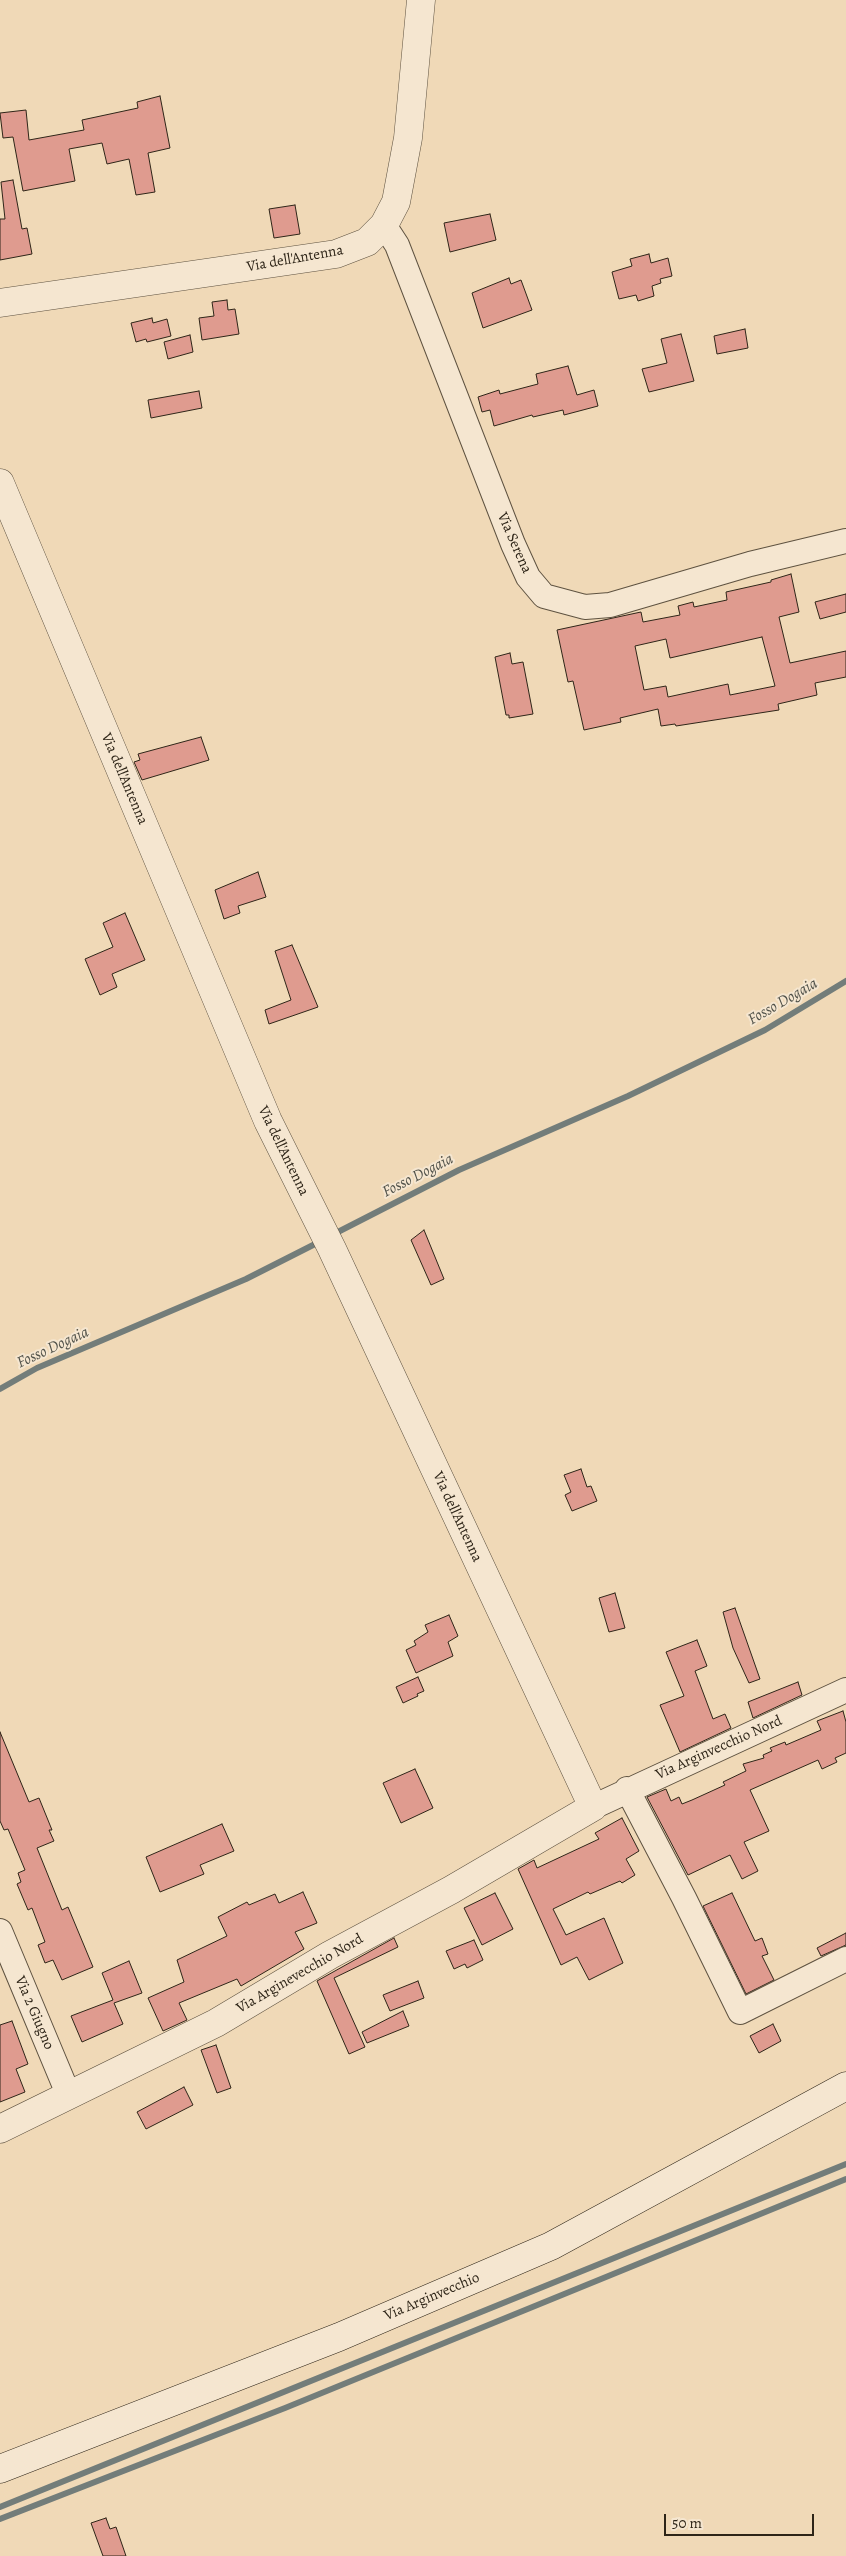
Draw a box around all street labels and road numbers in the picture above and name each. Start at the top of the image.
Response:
street label: Via dell'Antenna [245,242,345,276]
street label: Via Serena [493,510,535,576]
street label: Via dell'Antenna [97,730,151,828]
street label: Via dell'Antenna [253,1103,313,1199]
street label: Via dell'Antenna [428,1469,486,1565]
street label: Via Arginvecchio Nord [653,1712,785,1784]
street label: Via Arginevecchio Nord [233,1930,367,2018]
street label: Via 2 Giugno [10,1974,58,2052]
street label: Via Arginvecchio [382,2269,482,2325]

